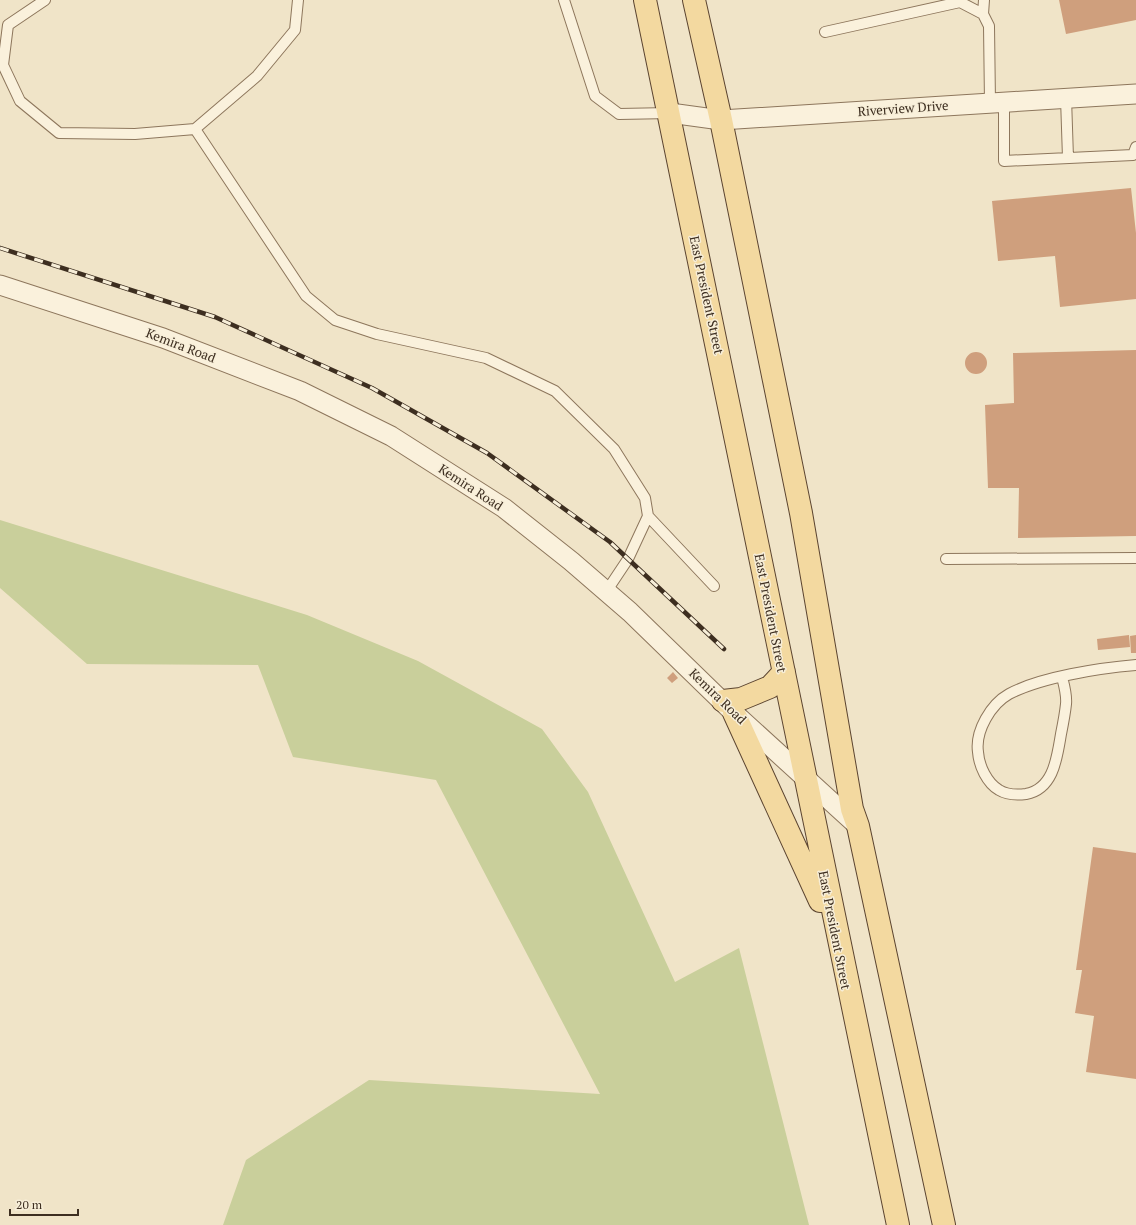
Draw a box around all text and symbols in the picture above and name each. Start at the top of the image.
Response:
street label: Riverview Drive [857,96,949,120]
street label: East President Street [686,234,728,356]
street label: Kemira Road [144,323,218,367]
street label: Kemira Road [435,460,507,514]
street label: East President Street [751,552,791,674]
street label: Kemira Road [685,664,751,728]
street label: East President Street [815,869,855,991]
scale bar [10,1191,78,1217]
text: 20 m [16,1197,43,1212]

